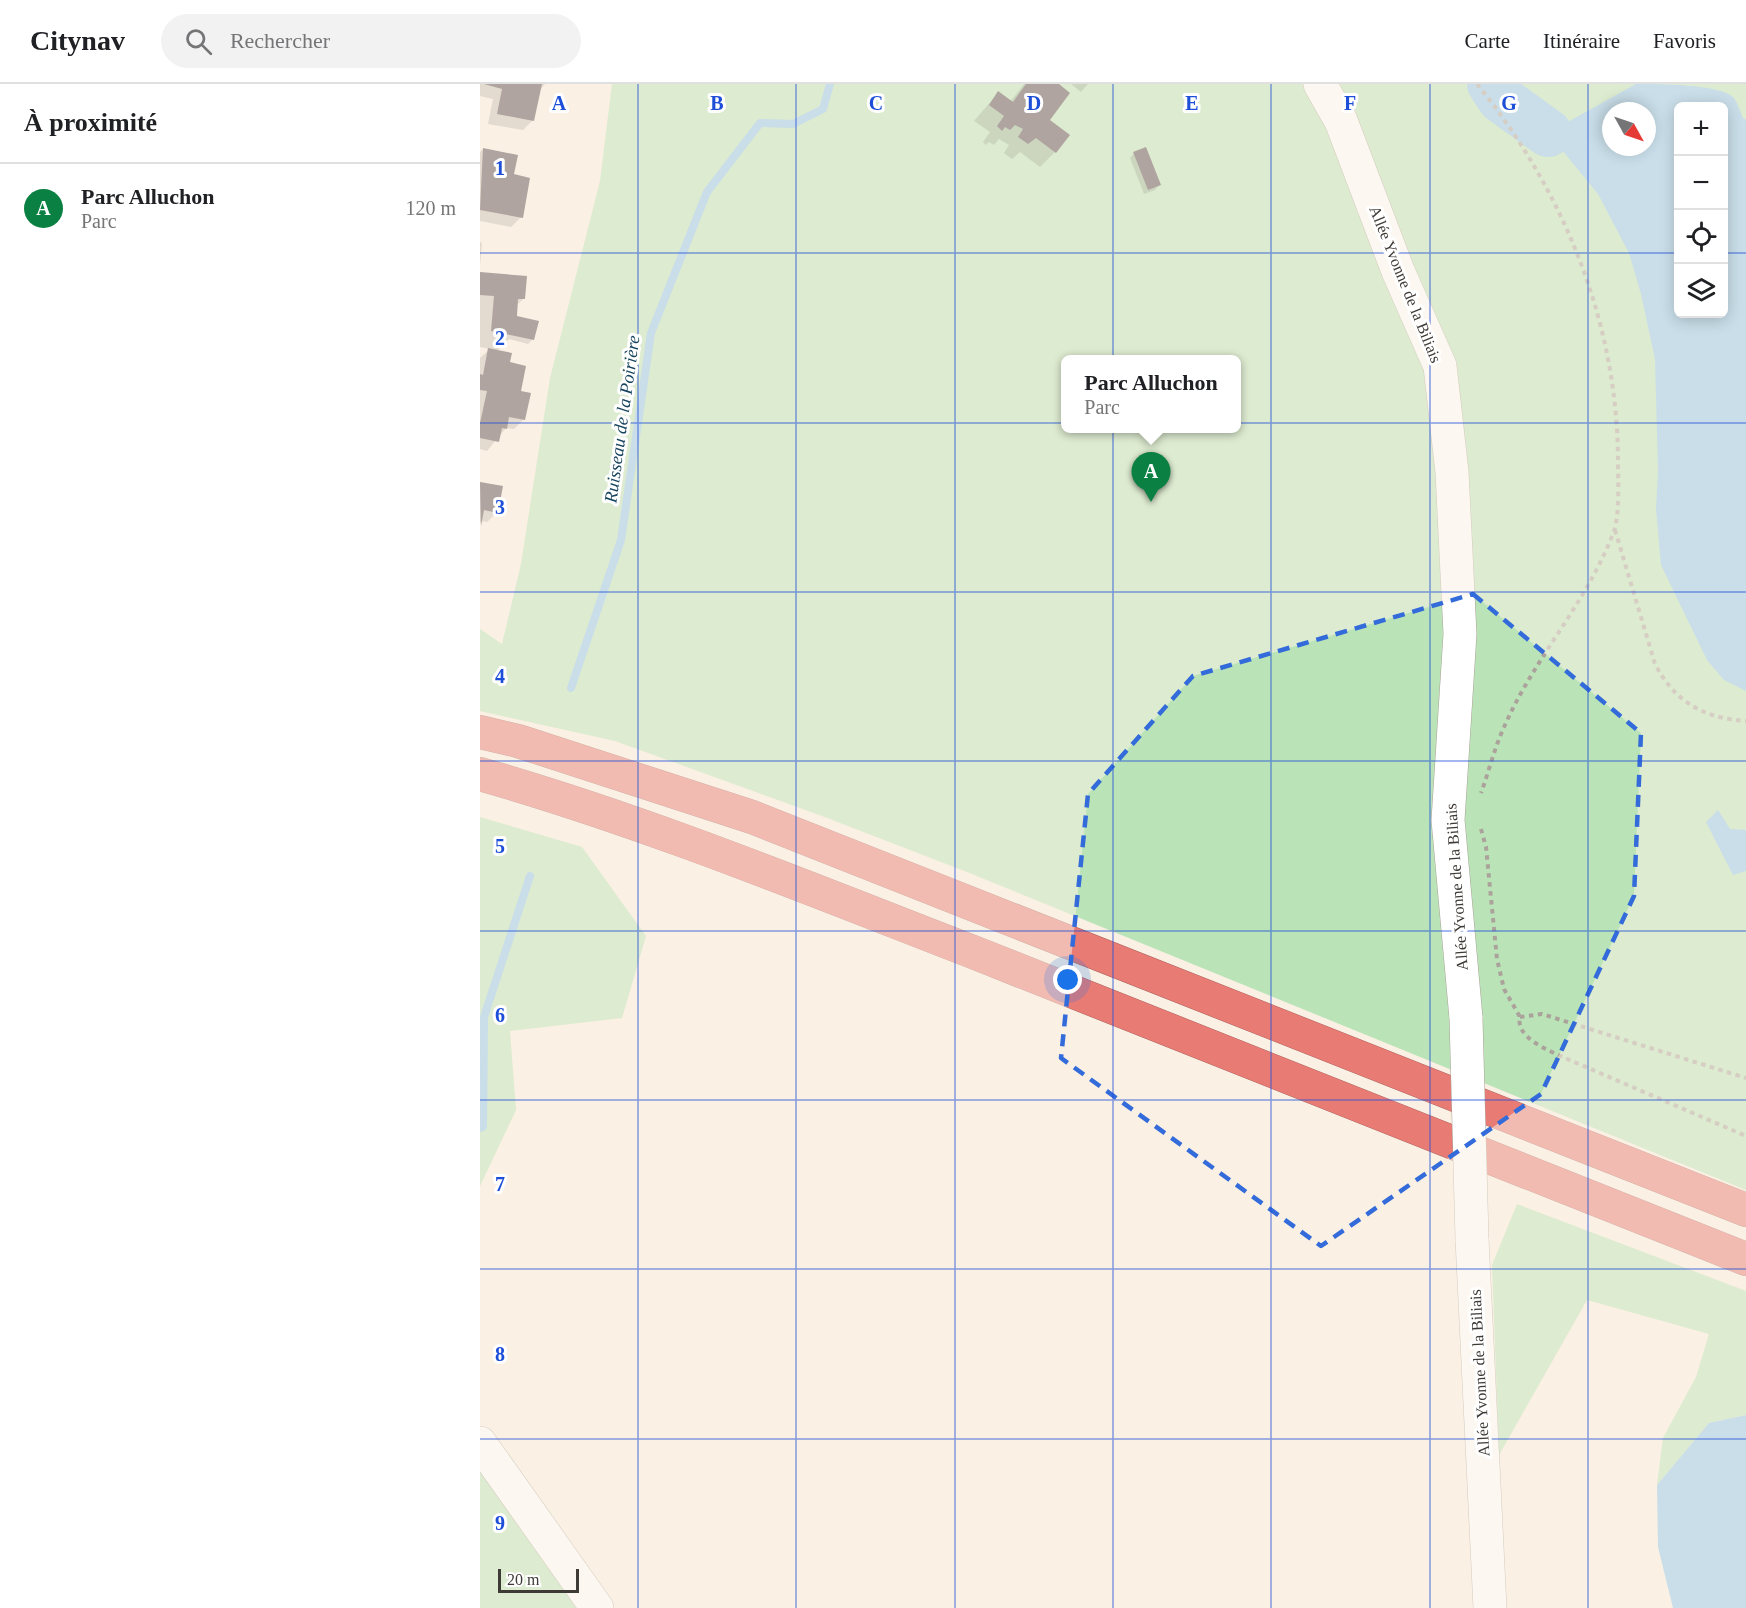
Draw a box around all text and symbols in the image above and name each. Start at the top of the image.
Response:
search box [161,14,581,68]
text: Citynav [30,25,125,56]
icon: search [182,25,215,58]
text: Rechercher [230,28,330,53]
text: Carte [1465,29,1510,53]
text: Itinéraire [1543,29,1620,53]
text: Favoris [1653,29,1716,53]
text: A [552,92,567,114]
text: B [710,92,724,114]
text: C [869,92,883,114]
text: D [1027,92,1041,114]
text: E [1185,92,1199,114]
text: F [1344,92,1356,114]
text: G [1501,92,1517,114]
north arrow [1602,102,1656,156]
map controls [1674,102,1728,318]
button: + [1674,102,1728,156]
text: À proximité [24,108,157,137]
button: − [1674,156,1728,210]
text: 1 [495,157,505,179]
text: Parc Alluchon [81,184,214,209]
text: A [36,197,51,219]
text: 120 m [405,197,456,219]
street label: Allée Yvonne de la Biliais [1366,203,1445,365]
text: Parc [81,210,117,232]
button: locate [1674,210,1728,264]
button: layers [1674,264,1728,318]
text: 2 [495,327,505,349]
water label: Ruisseau de la Poirière [600,334,644,505]
popup [1061,355,1241,433]
text: Parc Alluchon [1084,370,1218,395]
text: Parc [1084,396,1120,418]
pin: A [1132,452,1170,502]
text: 3 [495,496,505,518]
text: 4 [495,665,505,687]
street label: Allée Yvonne de la Biliais [1442,803,1471,971]
text: 5 [495,835,505,857]
your location [1053,965,1082,994]
text: 6 [495,1004,505,1026]
text: 7 [495,1173,505,1195]
street label: Allée Yvonne de la Biliais [1467,1289,1492,1457]
text: 8 [495,1343,505,1365]
text: 9 [495,1512,505,1534]
scale bar [498,1566,579,1594]
text: 20 m [507,1571,539,1588]

